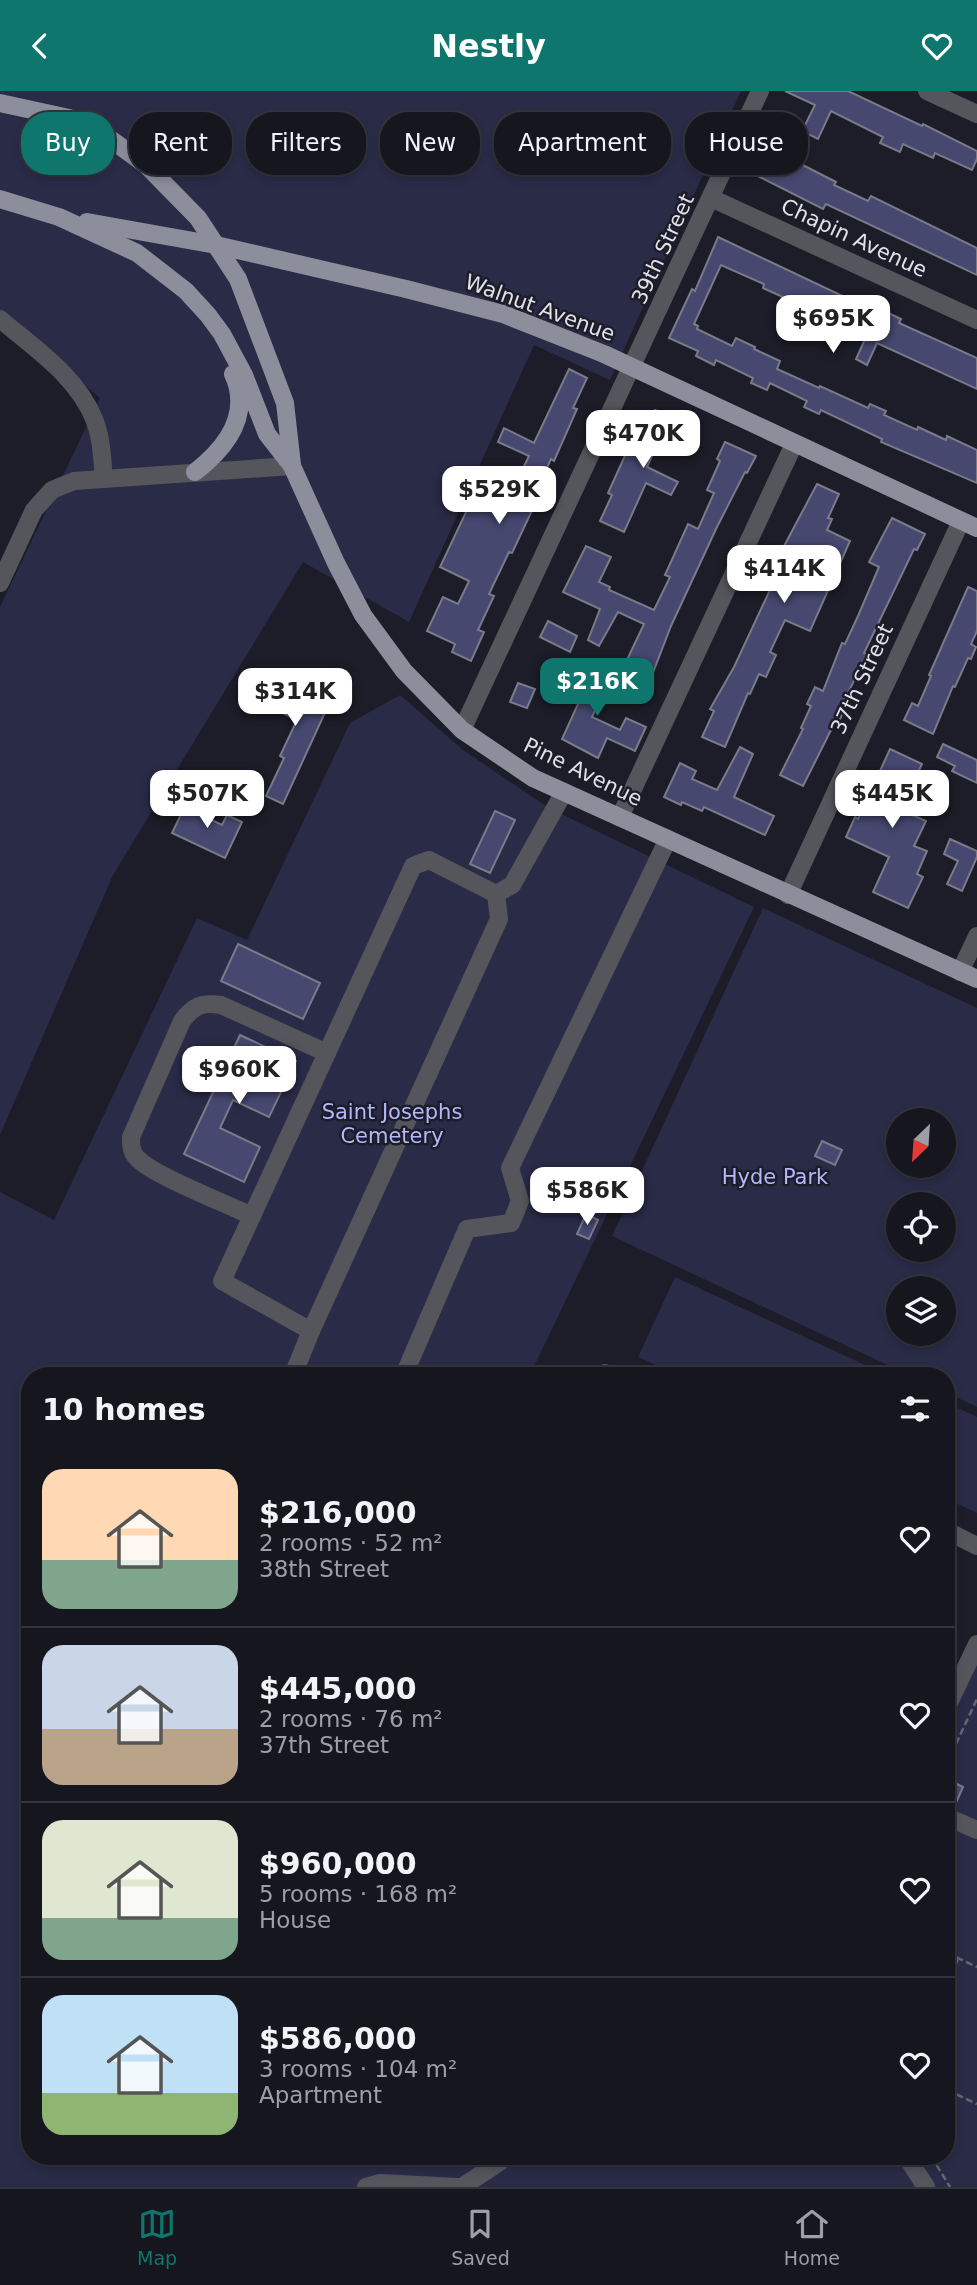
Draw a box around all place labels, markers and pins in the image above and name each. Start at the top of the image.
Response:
pin: $695K [784,295,882,355]
pin: $470K [594,411,692,470]
pin: $529K [450,467,548,526]
pin: $414K [735,545,833,605]
pin: $216K [548,659,646,718]
pin: $314K [246,669,344,728]
pin: $507K [158,771,256,830]
pin: $445K [843,771,941,830]
pin: $960K [190,1047,288,1106]
pin: $586K [538,1167,636,1227]

